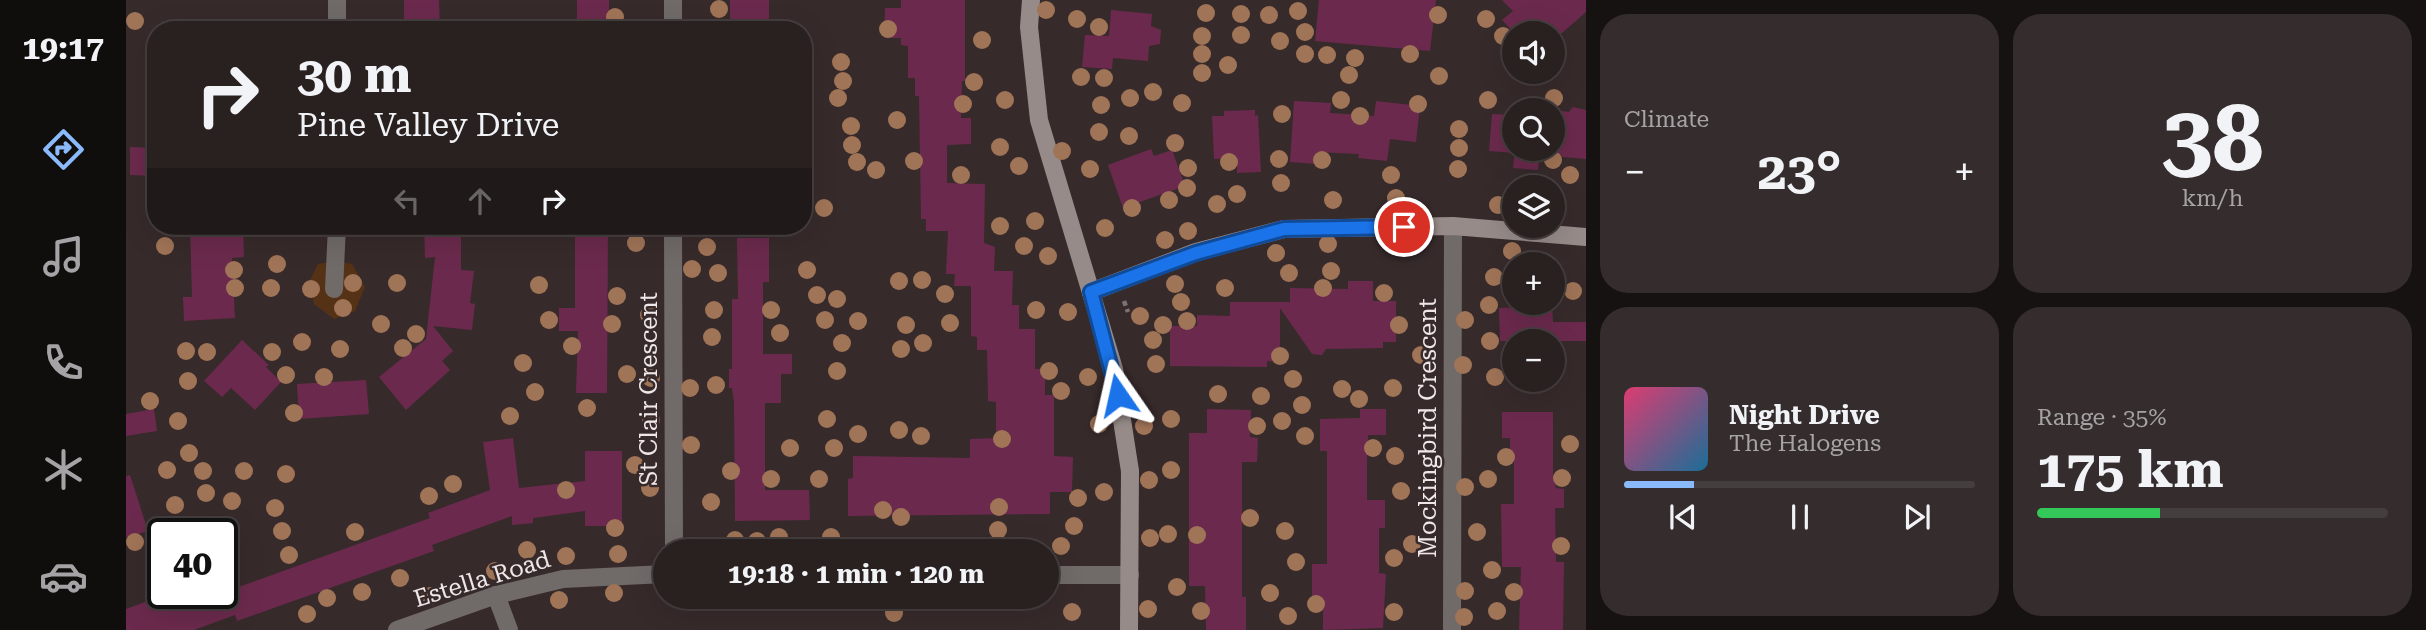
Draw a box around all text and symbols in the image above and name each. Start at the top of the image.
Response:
map controls [1502,21,1565,392]
button: sound [1502,21,1565,84]
text: 19:17 [22,29,104,67]
text: 30 m [297,47,412,104]
icon: right [182,49,273,140]
text: 38 [2162,86,2263,192]
button: search [1502,98,1565,161]
text: Pine Valley Drive [297,106,559,144]
text: Climate [1624,106,1709,133]
icon: directions [39,125,88,174]
text: 23° [1757,141,1842,202]
text: − [1624,150,1645,194]
text: + [1954,150,1975,194]
button: layers [1502,175,1565,238]
icon: left [388,182,426,220]
icon: ahead [461,182,499,220]
icon: right [534,182,572,220]
text: km/h [2182,185,2243,212]
pin [1374,197,1434,257]
icon: arrive [1385,208,1423,246]
icon: music [39,232,88,281]
button: + [1502,252,1565,315]
street label: St Clair Crescent [635,292,663,486]
street label: Mockingbird Crescent [1414,298,1442,558]
button: − [1502,329,1565,392]
icon: phone [39,338,88,387]
position arrow [1081,358,1155,432]
text: Night Drive [1729,400,1880,430]
text: Range · 35% [2037,404,2166,431]
text: The Halogens [1729,430,1881,457]
text: 175 km [2037,439,2224,500]
icon: climate [39,445,88,494]
icon: previous [1664,498,1702,536]
icon: pause [1781,498,1819,536]
icon: next [1898,498,1936,536]
speed limit sign: 40 [147,518,238,609]
street label: Estella Road [410,545,554,613]
icon: car [39,552,88,601]
text: 19:18 · 1 min · 120 m [728,559,984,589]

